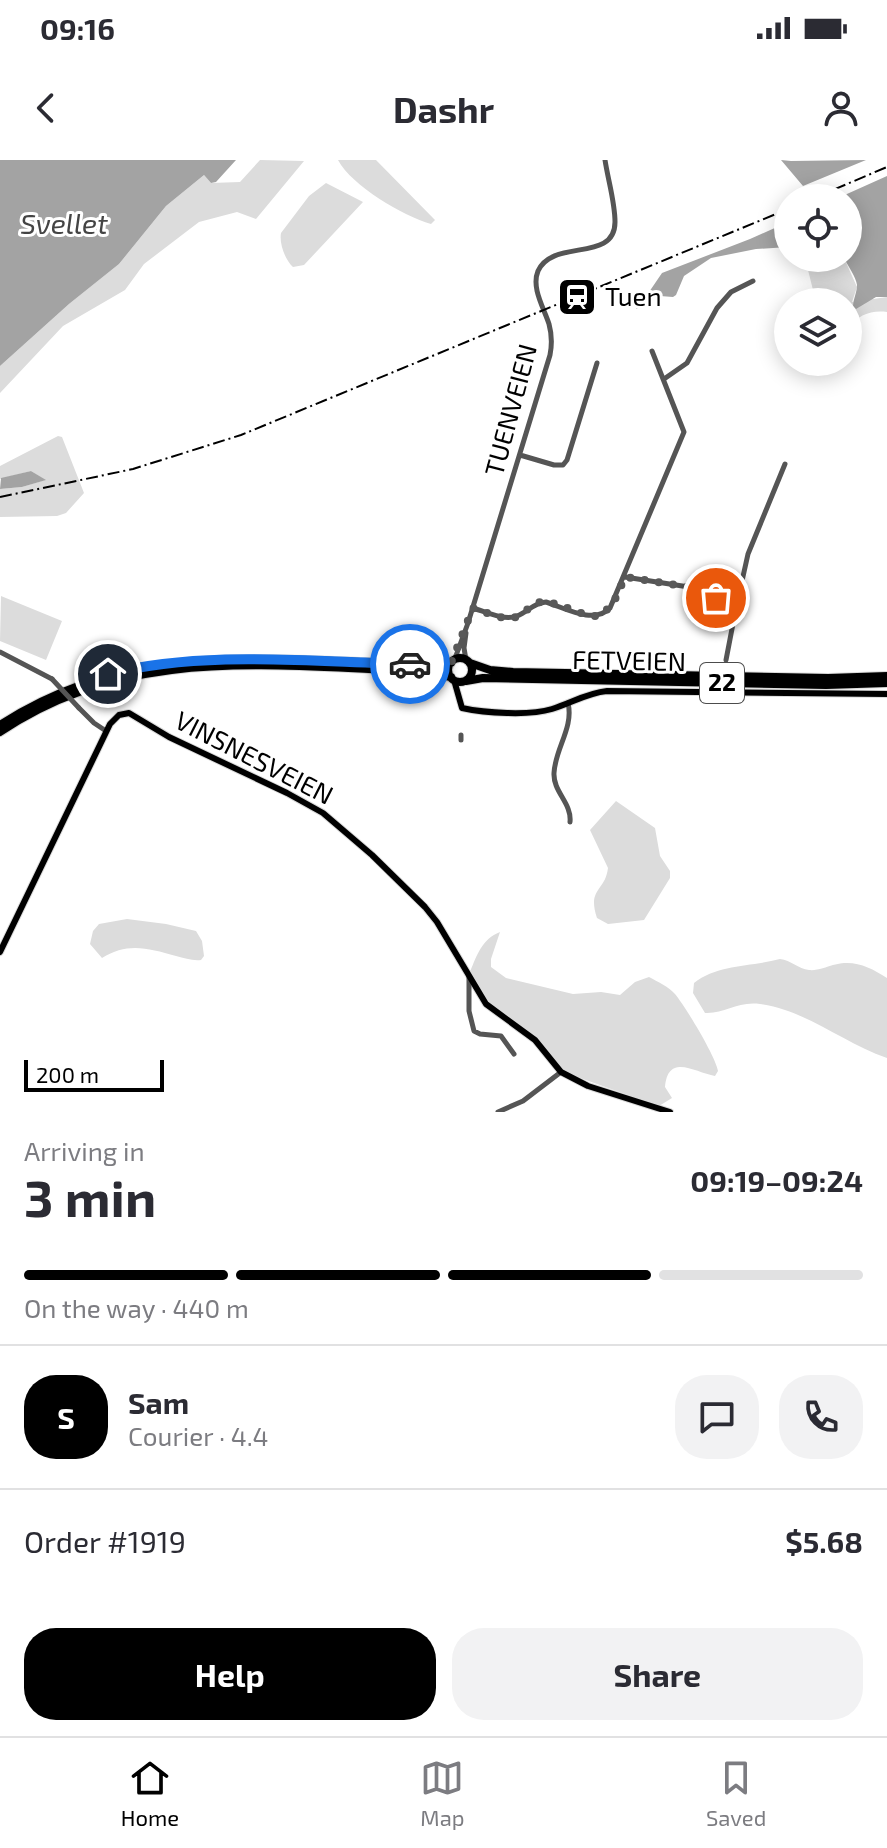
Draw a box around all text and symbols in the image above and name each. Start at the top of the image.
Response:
text: 09:16 [40,10,115,46]
icon: back [24,86,68,130]
icon: person [819,86,863,130]
text: Dashr [393,87,494,130]
map controls [774,184,862,376]
button: locate [774,184,862,272]
water label: Svellet [20,206,108,240]
station icon: Tuen [556,276,598,318]
place label: Tuen [605,280,662,311]
button: layers [774,288,862,376]
street label: TUENVEIEN [477,340,542,479]
pin [682,564,750,632]
icon: bag [694,576,738,620]
courier [370,624,450,704]
pin [74,640,142,708]
icon: car [388,642,432,686]
street label: FETVEIEN [572,643,686,676]
icon: home [86,652,130,696]
road number: 22 [700,663,744,703]
street label: VINSNESVEIEN [171,704,339,810]
scale bar [24,1056,164,1092]
text: 200 m [36,1061,99,1087]
text: Arriving in [24,1135,145,1166]
text: 09:19–09:24 [690,1162,863,1198]
text: 3 min [24,1165,156,1227]
text: On the way · 440 m [24,1292,249,1323]
button: chat [675,1375,759,1459]
button: phone [779,1375,863,1459]
text: Sam [128,1384,189,1420]
text: S [57,1399,75,1435]
text: Courier · 4.4 [128,1420,269,1451]
text: Order #1919 [24,1523,186,1559]
text: $5.68 [785,1523,863,1559]
button: Help [24,1628,436,1720]
button: Share [452,1628,863,1720]
tab: Home [121,1756,179,1830]
tab: Map [420,1756,465,1830]
tab: Saved [706,1756,766,1830]

